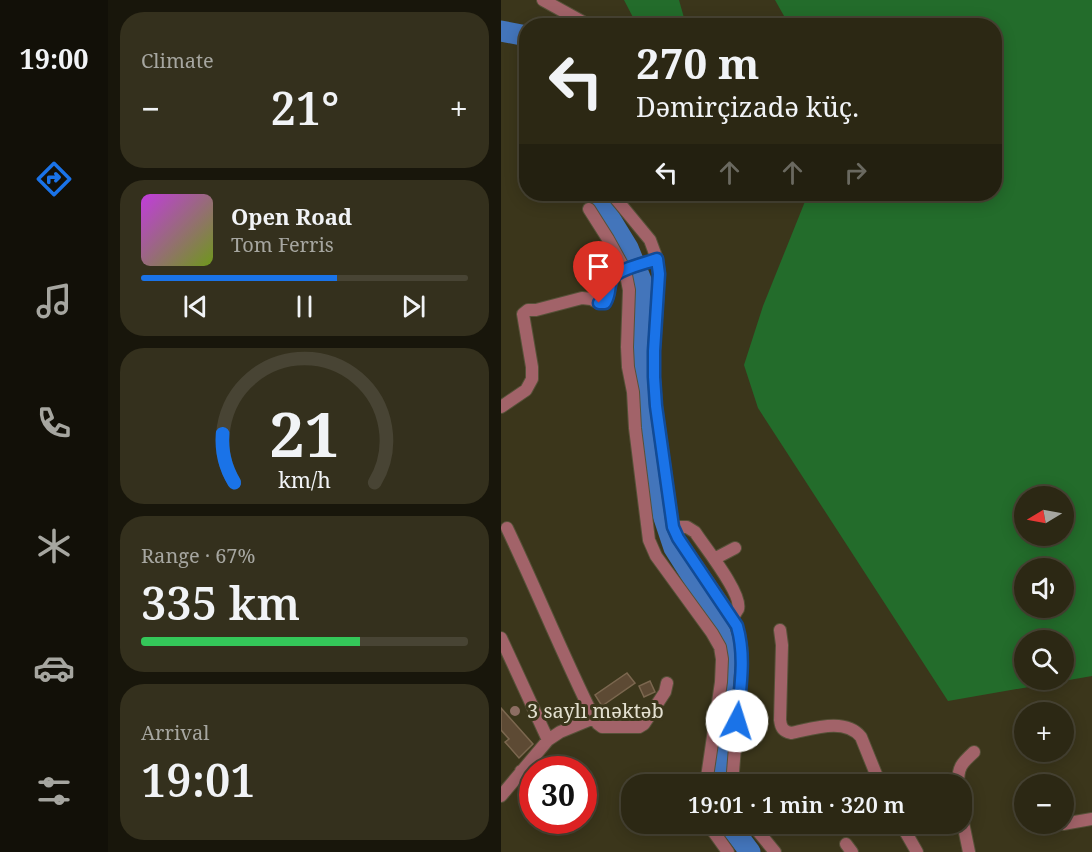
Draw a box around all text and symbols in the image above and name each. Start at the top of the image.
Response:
text: 270 m [636,34,760,91]
text: 19:00 [19,40,89,77]
icon: left [537,42,615,120]
text: Climate [141,47,214,74]
text: 21° [270,77,339,138]
text: − [141,86,160,131]
text: + [450,86,468,131]
text: Dəmirçizadə küç. [636,88,859,125]
icon: left [650,156,683,189]
icon: ahead [713,156,746,189]
icon: ahead [776,156,809,189]
icon: right [839,156,872,189]
icon: directions [33,158,75,200]
text: Open Road [231,201,352,231]
text: Tom Ferris [231,231,334,258]
pin [573,241,624,303]
icon: arrive [582,250,615,283]
icon: music [33,280,75,322]
icon: previous [179,290,212,323]
icon: pause [288,290,321,323]
icon: next [397,290,430,323]
text: 21 [269,390,340,475]
icon: phone [33,402,75,444]
text: km/h [278,465,331,494]
north arrow [1014,486,1074,546]
map controls [1014,486,1074,834]
icon: climate [33,525,75,567]
text: Range · 67% [141,542,255,569]
button: sound [1014,558,1074,618]
text: 335 km [141,572,300,633]
button: search [1014,630,1074,690]
icon: car [33,647,75,689]
position arrow [705,689,769,753]
place label: 3 saylı məktəb [527,697,664,724]
button: + [1014,702,1074,762]
marker: 3 saylı məktəb [508,704,522,718]
text: Arrival [141,719,209,746]
text: 19:01 [141,749,256,810]
speed limit sign: 30 [519,756,597,834]
icon: filters [33,770,75,812]
button: − [1014,774,1074,834]
text: 19:01 · 1 min · 320 m [688,789,905,819]

